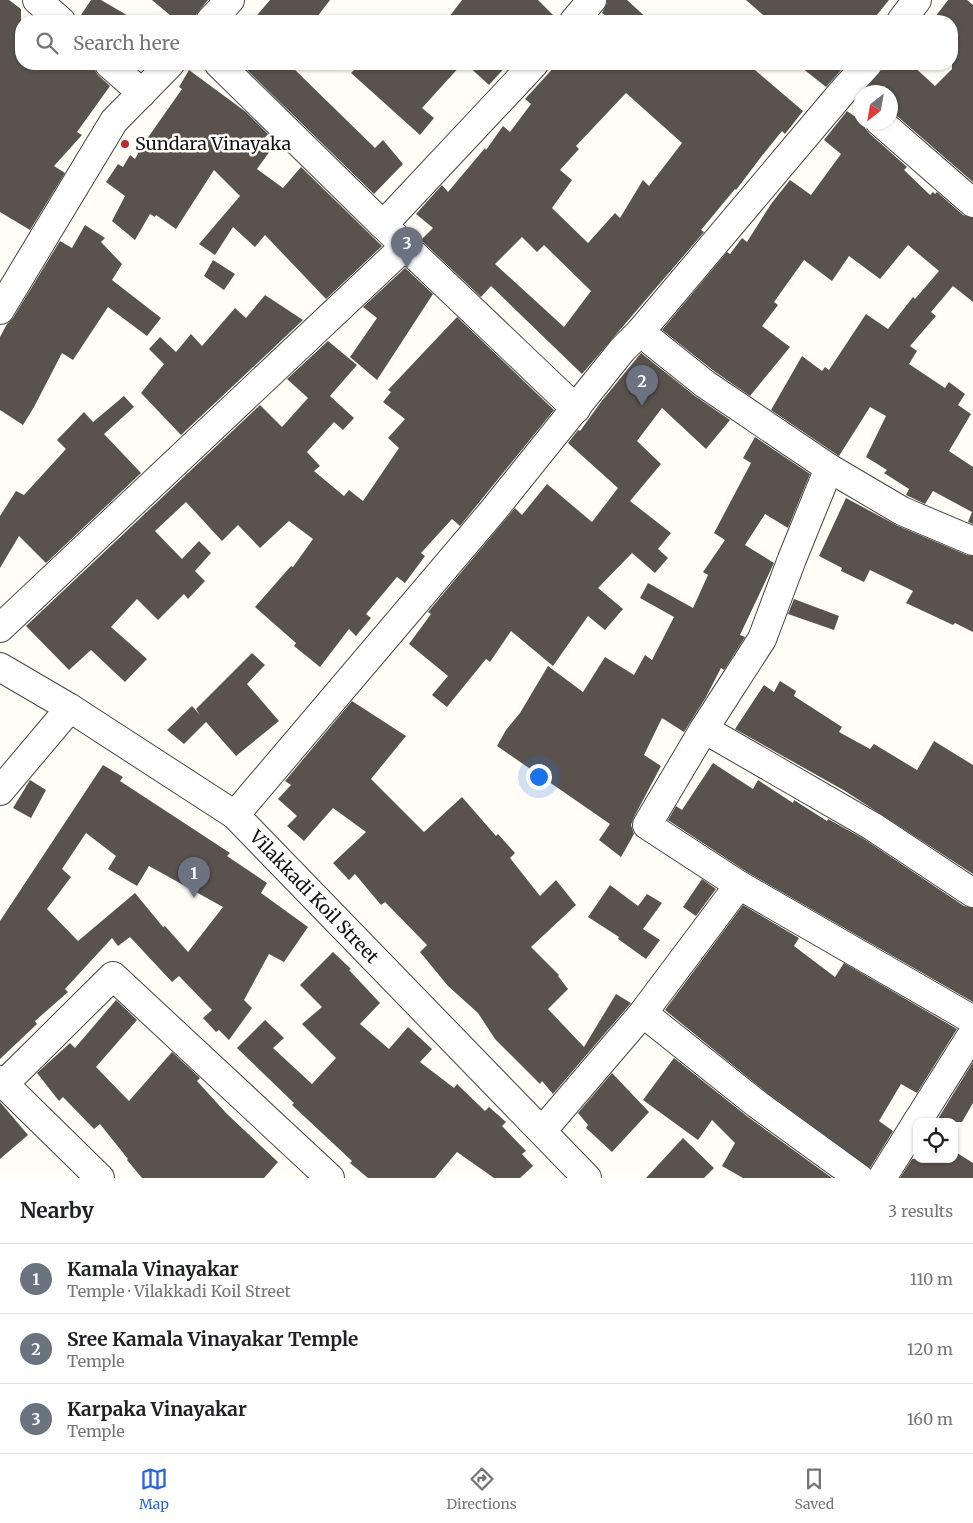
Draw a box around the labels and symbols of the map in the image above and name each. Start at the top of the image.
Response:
north arrow [853,85,898,130]
place label: Sundara Vinayaka [135,132,291,155]
marker: Sundara Vinayaka [119,138,131,150]
pin: 3 [391,227,423,268]
pin: 2 [626,365,658,406]
your location [526,764,552,790]
street label: Vilakkadi Koil Street [244,824,384,968]
pin: 1 [178,857,210,898]

